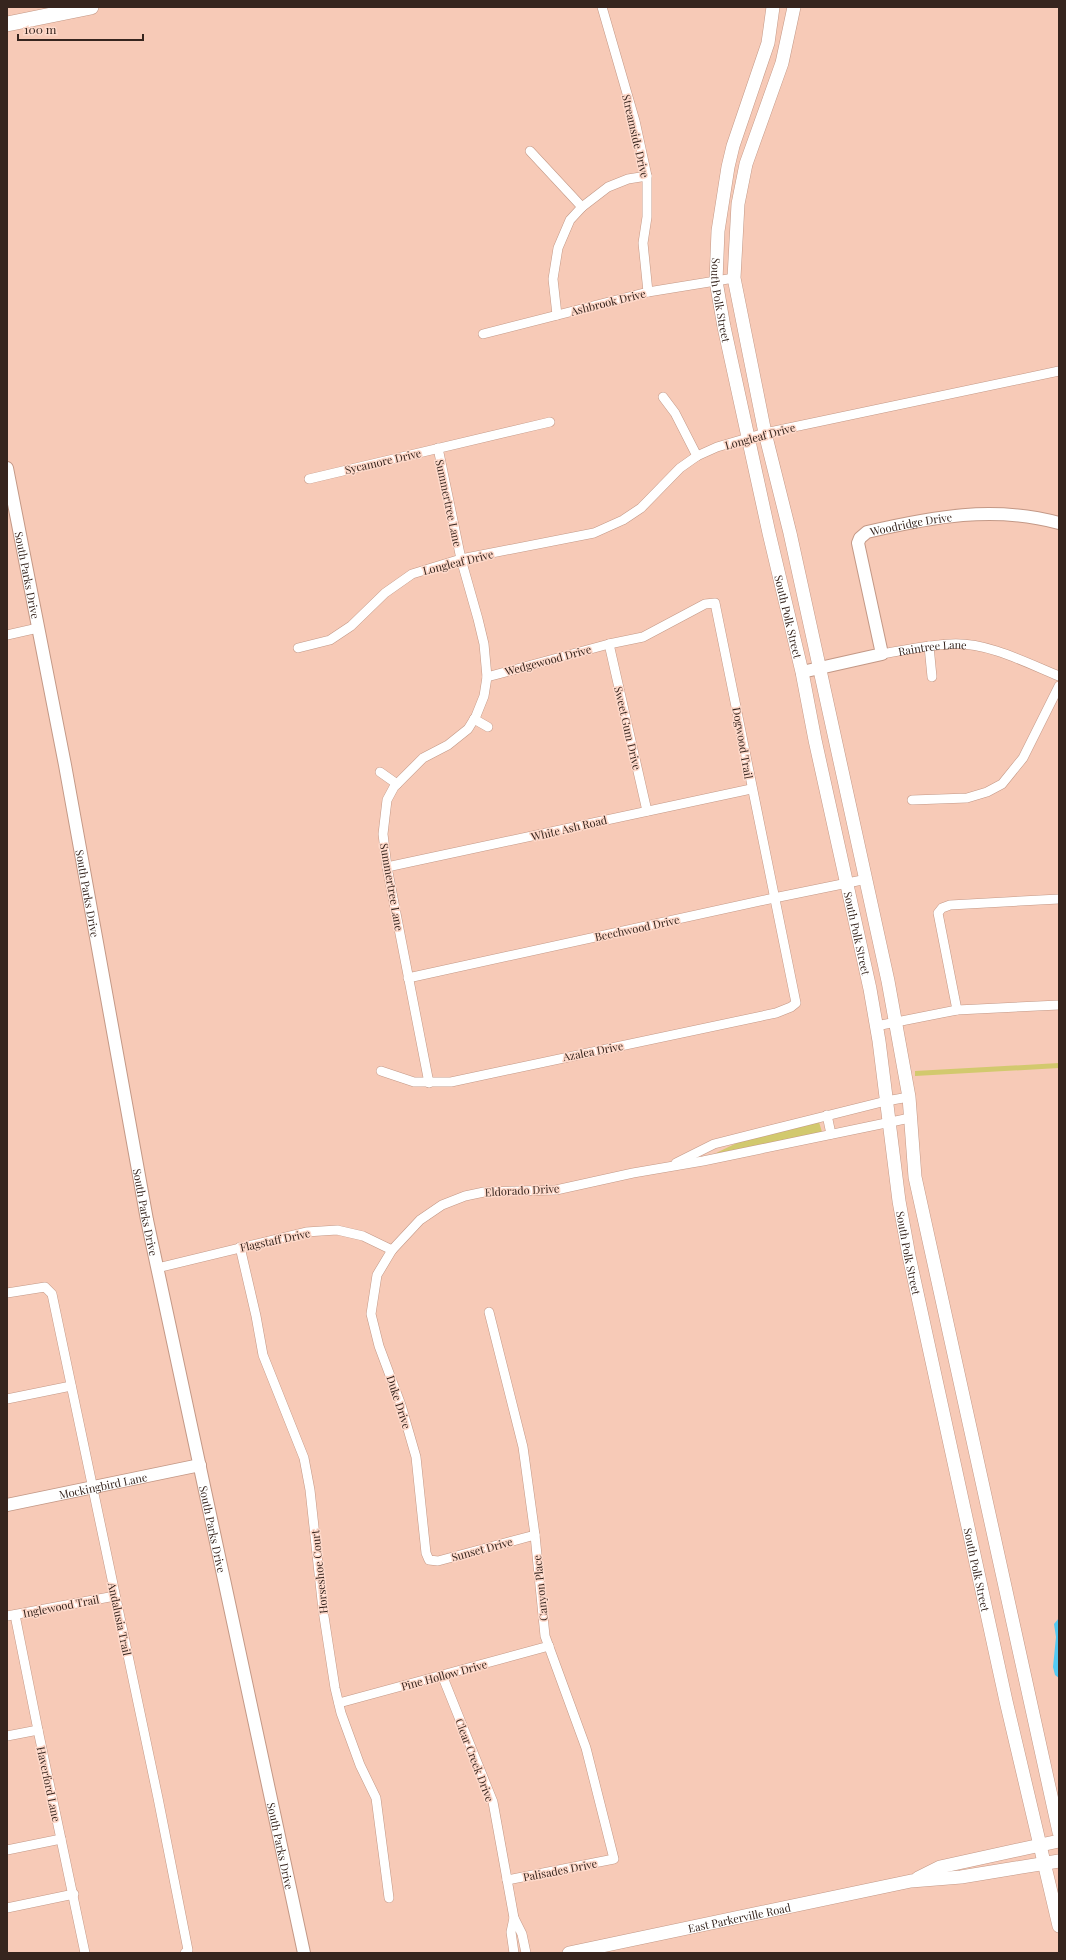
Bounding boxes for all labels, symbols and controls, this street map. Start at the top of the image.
scale bar [18,16,143,42]
text: 100 m [24,21,57,37]
street label: Streamside Drive [619,93,653,180]
street label: South Polk Street [708,258,735,344]
street label: Ashbrook Drive [568,285,647,319]
street label: Longleaf Drive [723,419,797,453]
street label: Sycamore Drive [343,445,423,477]
street label: Summertree Lane [432,458,466,548]
street label: Woodridge Drive [868,509,953,539]
street label: South Parks Drive [12,530,44,620]
street label: Longleaf Drive [421,546,495,578]
street label: South Polk Street [772,573,806,660]
street label: Raintree Lane [897,636,968,658]
street label: Wedgewood Drive [502,641,593,679]
street label: Sweet Gum Drive [611,685,645,772]
street label: Dogwood Trail [729,706,757,780]
street label: White Ash Road [529,812,609,844]
street label: Summertree Lane [377,842,407,932]
street label: South Parks Drive [73,848,103,939]
street label: South Polk Street [841,890,874,976]
street label: Beechwood Drive [593,912,681,944]
street label: Azalea Drive [561,1038,625,1064]
street label: South Parks Drive [130,1167,162,1258]
street label: Eldorado Drive [484,1181,560,1199]
street label: South Polk Street [893,1210,925,1296]
street label: Flagstaff Drive [238,1225,312,1255]
street label: Duke Drive [383,1373,415,1431]
street label: Mockingbird Lane [57,1469,149,1502]
street label: South Parks Drive [197,1484,230,1574]
street label: South Polk Street [961,1526,994,1613]
street label: Horseshoe Court [307,1529,331,1615]
street label: Sunset Drive [450,1534,515,1564]
street label: Canyon Place [529,1554,551,1622]
street label: Andalusia Trail [105,1580,135,1657]
street label: Inglewood Trail [22,1591,100,1621]
street label: Pine Hollow Drive [399,1656,489,1694]
street label: Clear Creek Drive [452,1716,498,1804]
street label: Haverford Lane [34,1745,64,1824]
street label: South Parks Drive [264,1801,298,1891]
street label: Palisades Drive [522,1855,599,1885]
street label: East Parkerville Road [687,1899,793,1935]

